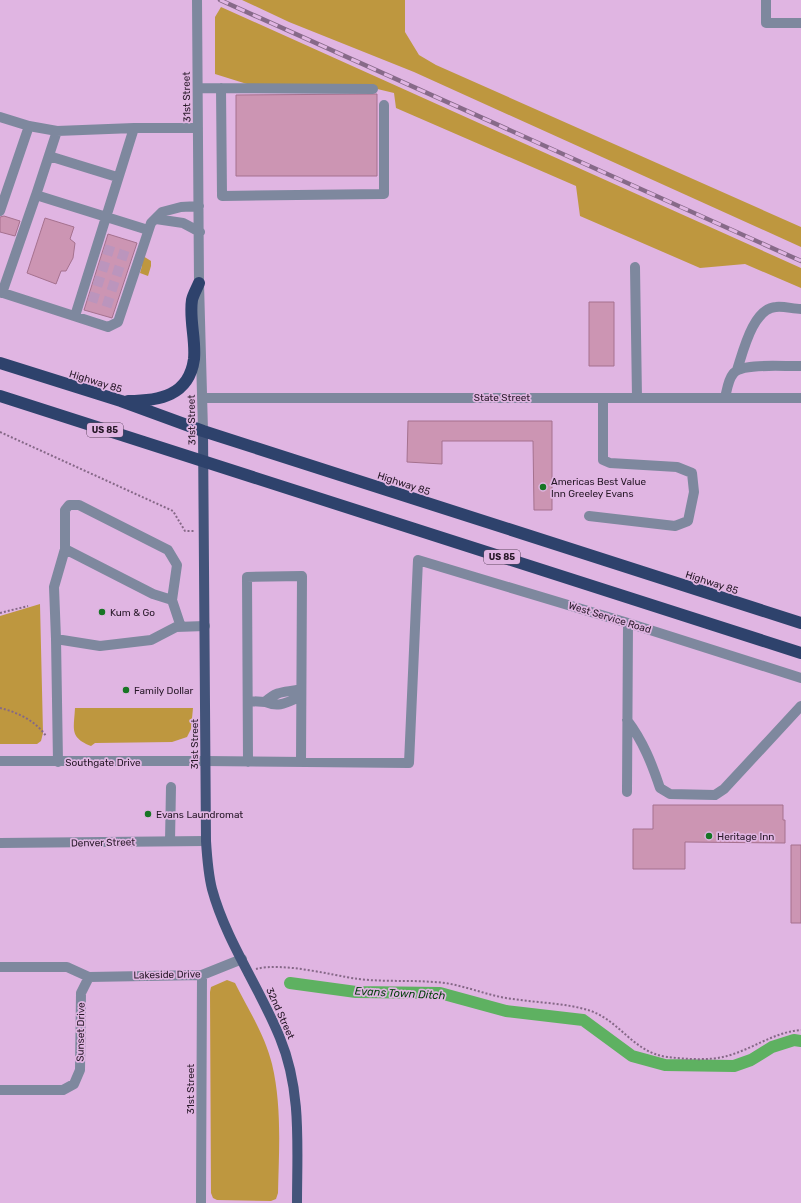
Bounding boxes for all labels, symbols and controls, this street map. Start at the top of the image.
street label: 31st Street [181,72,193,122]
street label: Highway 85 [68,368,124,396]
street label: State Street [474,392,530,404]
street label: 31st Street [186,395,198,445]
road number: US 85 [87,423,123,437]
street label: Highway 85 [376,470,432,498]
place label: Americas Best Value Inn Greeley Evans [551,476,646,500]
marker: Americas Best Value Inn Greeley Evans [538,482,548,492]
road number: US 85 [484,550,520,564]
street label: Highway 85 [684,569,740,597]
street label: West Service Road [567,600,652,636]
marker: Kum & Go [97,607,107,617]
place label: Kum & Go [110,607,155,619]
marker: Family Dollar [121,685,131,695]
place label: Family Dollar [134,685,194,697]
street label: 31st Street [189,719,201,769]
street label: Southgate Drive [65,757,141,769]
marker: Evans Laundromat [143,809,153,819]
place label: Evans Laundromat [156,809,243,821]
marker: Heritage Inn [704,831,714,841]
place label: Heritage Inn [717,831,774,843]
street label: Denver Street [71,836,135,850]
street label: Lakeside Drive [133,968,201,982]
water label: Evans Town Ditch [354,985,446,1002]
street label: 32nd Street [263,986,297,1041]
street label: Sunset Drive [74,1002,88,1062]
street label: 31st Street [185,1064,197,1114]

